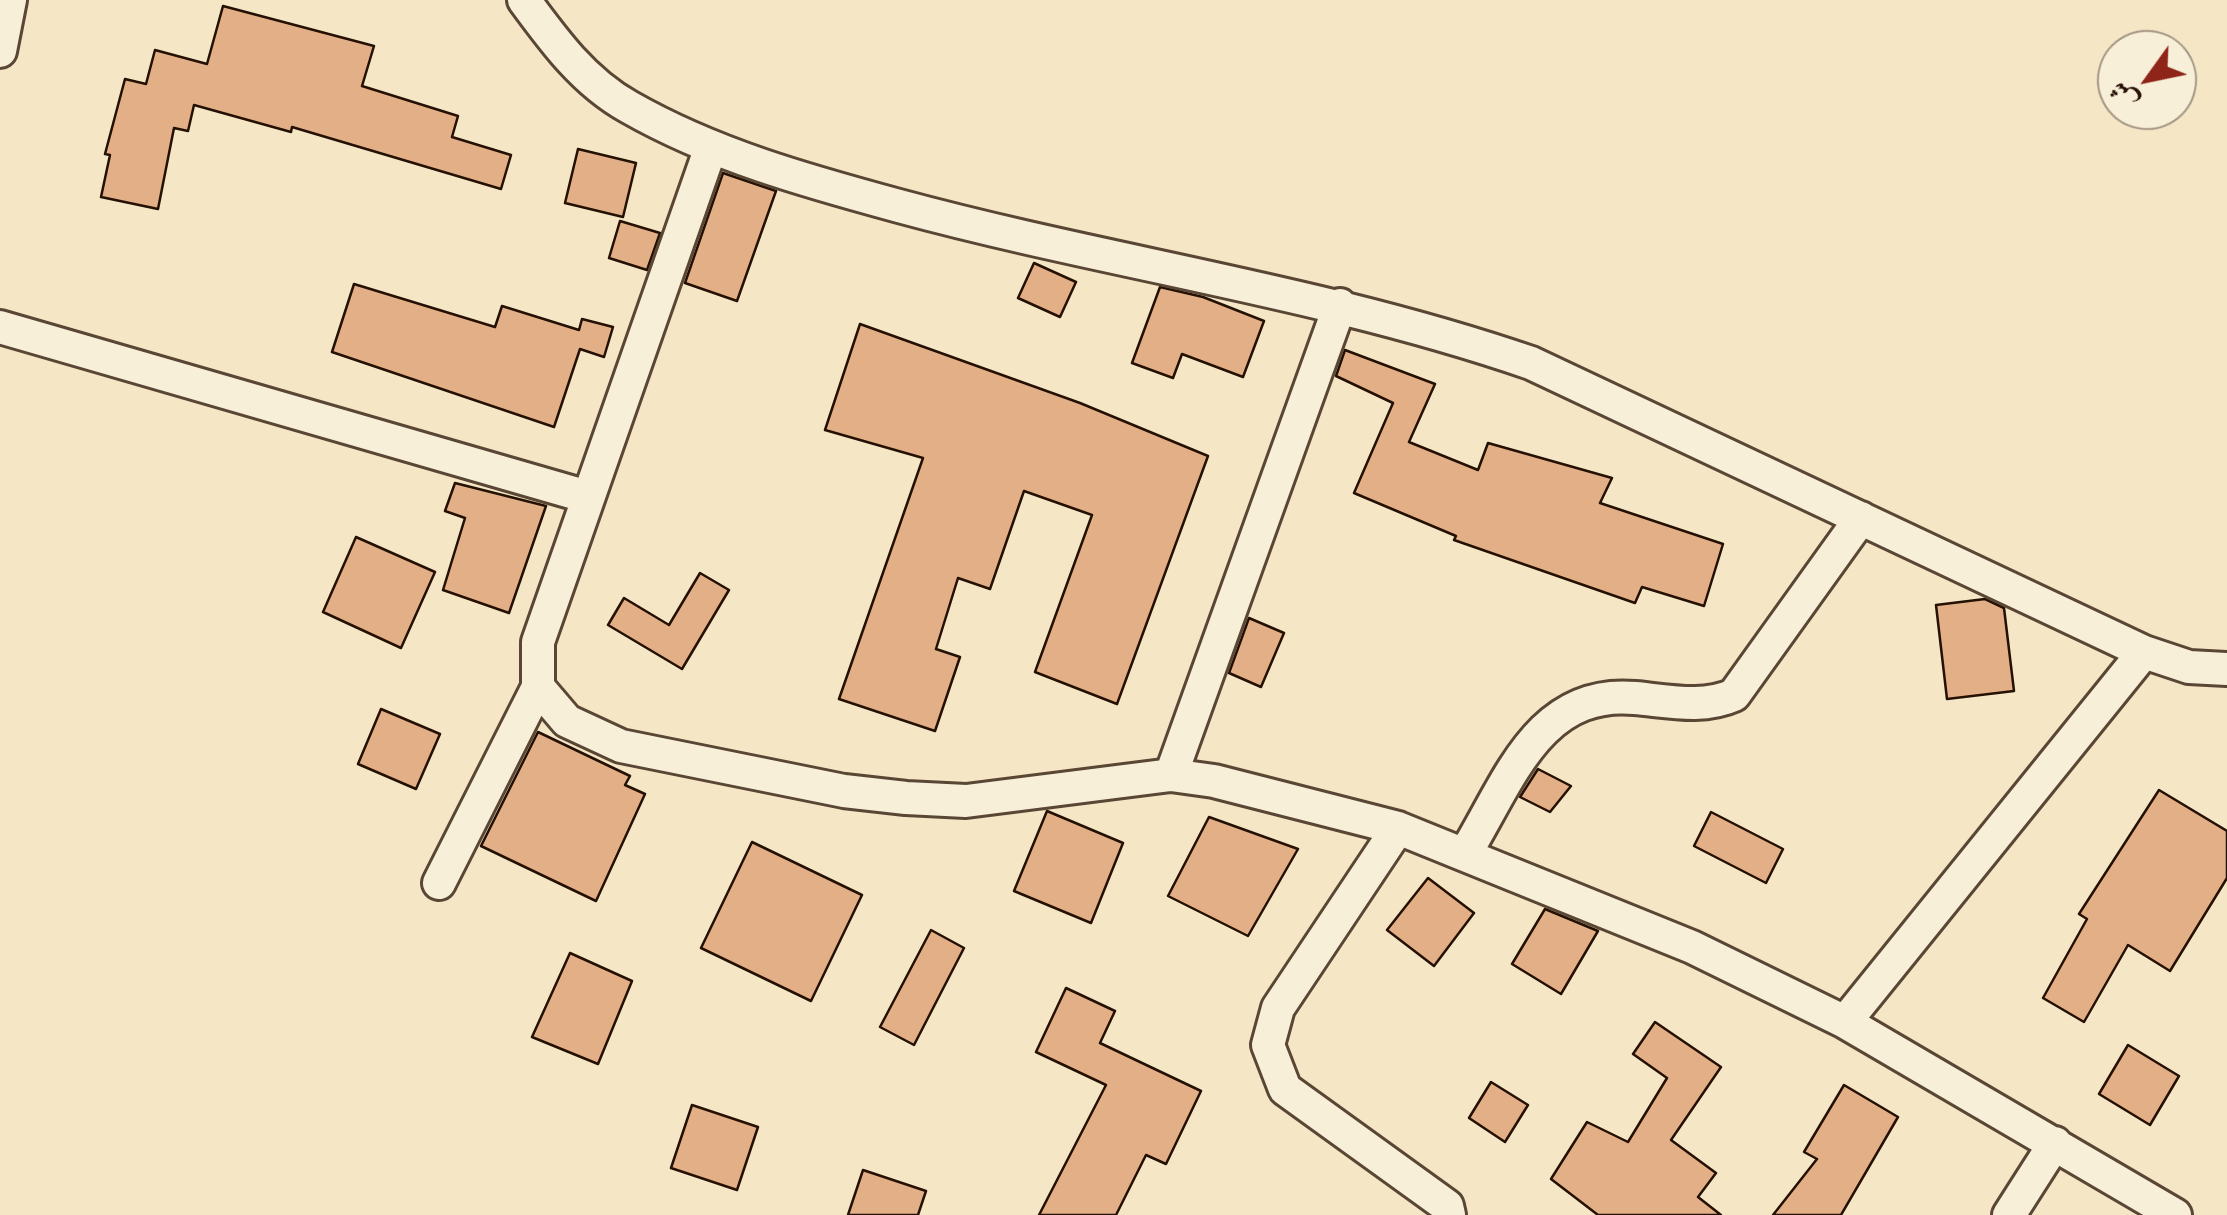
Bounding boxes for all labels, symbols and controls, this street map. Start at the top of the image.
north arrow [2097,30,2197,130]
text: ش [2100,73,2147,117]

